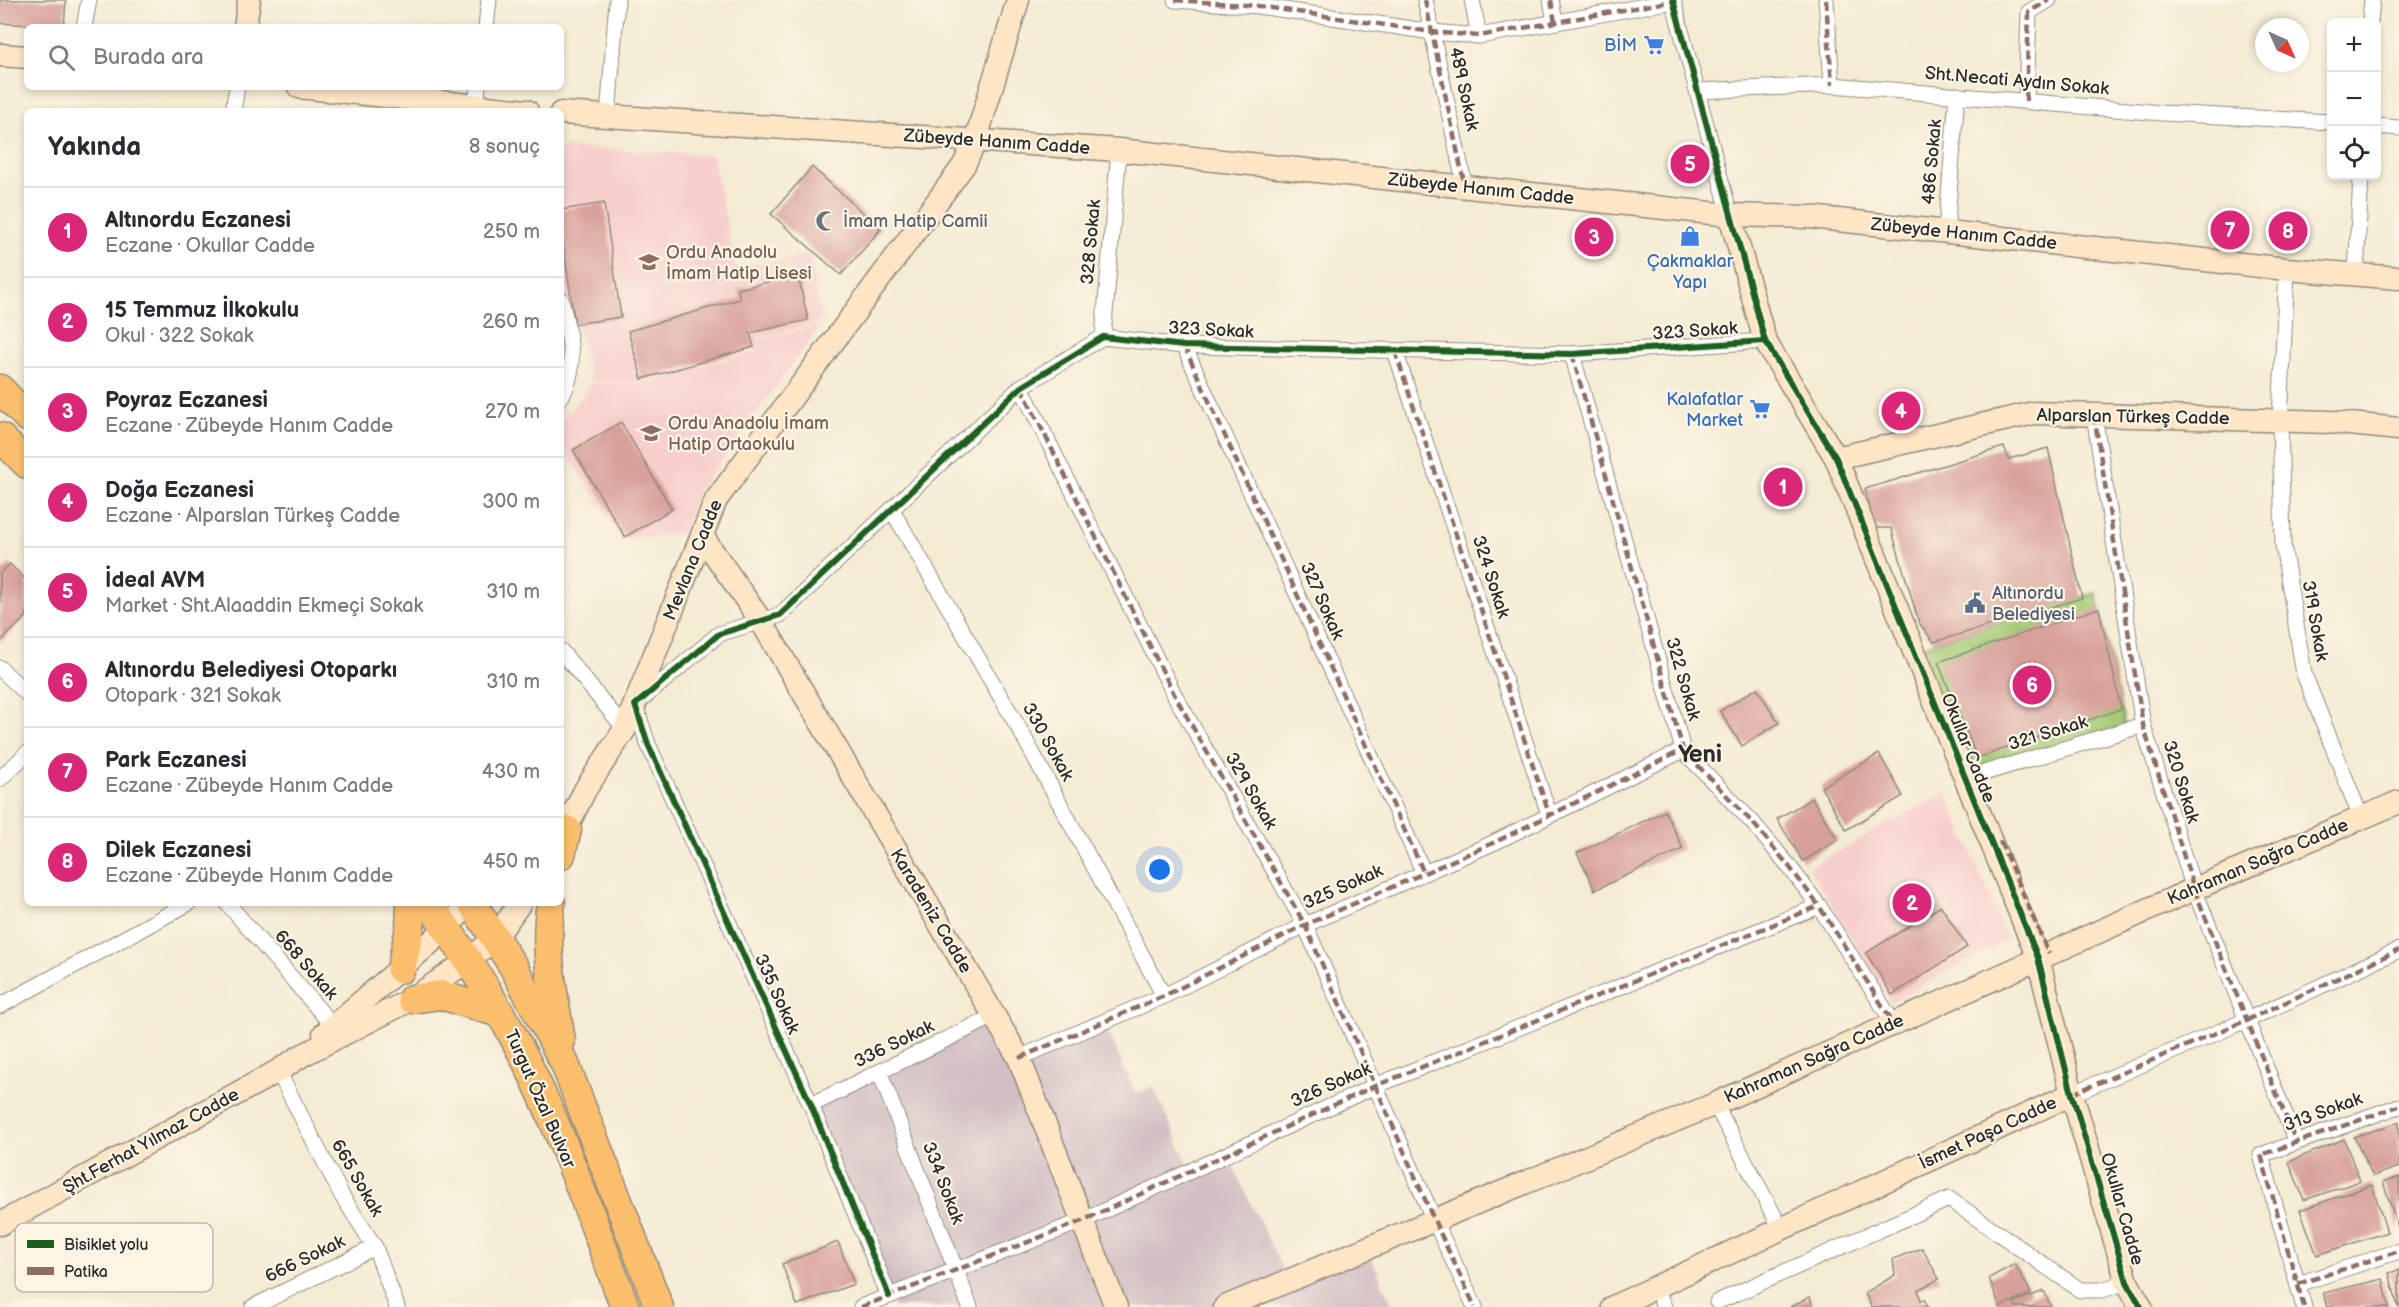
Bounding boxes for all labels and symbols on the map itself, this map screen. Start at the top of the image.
north arrow [2255,18,2309,72]
supermarket icon: BİM [1642,33,1666,57]
place label: BİM [1604,34,1637,56]
street label: 489 Sokak [1445,45,1483,133]
street label: Sht.Necati Aydın Sokak [1924,62,2110,100]
street label: 486 Sokak [1918,118,1946,206]
street label: Zübeyde Hanım Cadde [902,125,1091,159]
pin: 5 [1670,142,1710,186]
street label: Zübeyde Hanım Cadde [1386,169,1575,209]
street label: 328 Sokak [1077,198,1105,285]
pin: 7 [2210,208,2250,252]
pin: 8 [2268,208,2308,254]
mosque icon: İmam Hatip Camii [814,209,838,233]
place label: İmam Hatip Camii [843,210,988,232]
pin: 3 [1574,214,1614,260]
street label: Zübeyde Hanım Cadde [1869,214,2058,254]
shop icon: Çakmaklar Yapı [1678,224,1702,248]
place label: Ordu Anadolu İmam Hatip Lisesi [666,242,812,284]
school or university icon: Ordu Anadolu İmam Hatip Lisesi [637,250,661,274]
place label: Çakmaklar Yapı [1647,251,1734,293]
street label: 323 Sokak [1168,317,1254,343]
street label: 323 Sokak [1652,318,1739,344]
pin: 4 [1882,388,1920,434]
place label: Kalafatlar Market [1666,389,1743,431]
supermarket icon: Kalafatlar Market [1748,397,1772,421]
street label: Alparslan Türkeş Cadde [2036,405,2230,429]
place label: Ordu Anadolu İmam Hatip Ortaokulu [668,412,829,455]
school or university icon: Ordu Anadolu İmam Hatip Ortaokulu [639,421,663,445]
pin: 1 [1764,464,1802,510]
street label: Mevlana Cadde [659,496,727,623]
street label: 324 Sokak [1468,533,1514,621]
street label: 327 Sokak [1296,559,1348,643]
street label: 319 Sokak [2298,579,2332,663]
place label: Altınordu Belediyesi [1992,583,2075,625]
public building icon: Altınordu Belediyesi [1963,591,1987,615]
street label: 322 Sokak [1661,635,1705,723]
pin: 6 [2012,662,2052,708]
street label: Okullar Cadde [1936,690,2000,806]
street label: 330 Sokak [1018,699,1078,785]
street label: 321 Sokak [2006,711,2090,755]
street label: 320 Sokak [2158,738,2204,826]
district label: Yeni [1678,740,1722,769]
street label: 329 Sokak [1221,749,1281,833]
street label: Kahraman Sağra Cadde [2164,814,2352,910]
street label: Karadeniz Cadde [886,845,976,977]
your location [1145,855,1174,884]
street label: 325 Sokak [1300,860,1386,914]
pin: 2 [1892,880,1932,926]
street label: 668 Sokak [270,926,342,1004]
street label: 335 Sokak [750,951,804,1038]
street label: Kahraman Sağra Cadde [1721,1010,1907,1108]
street label: 336 Sokak [851,1016,938,1072]
street label: Turgut Özal Bulvar [500,1026,581,1172]
street label: 326 Sokak [1288,1058,1375,1112]
street label: Şht.Ferhat Yılmaz Cadde [59,1084,243,1198]
street label: 313 Sokak [2281,1088,2365,1136]
street label: İsmet Paşa Cadde [1916,1091,2060,1174]
street label: 665 Sokak [327,1136,388,1220]
street label: 334 Sokak [918,1139,968,1227]
street label: Okullar Cadde [2096,1150,2148,1268]
legend [15,1223,213,1292]
street label: 666 Sokak [262,1231,348,1287]
text: Bisiklet yolu [64,1236,148,1255]
text: Patika [64,1263,108,1282]

